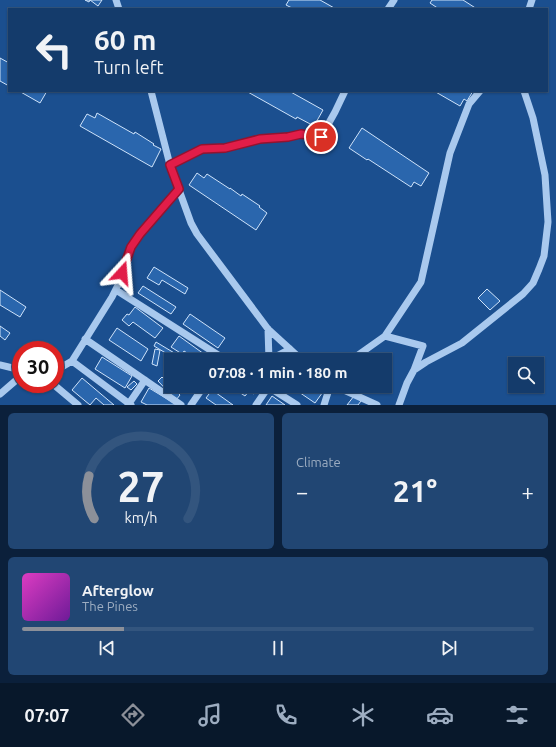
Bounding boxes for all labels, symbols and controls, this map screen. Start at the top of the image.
icon: left [28,24,80,76]
text: 60 m [94,24,156,55]
text: Turn left [94,57,164,77]
pin [304,120,338,154]
icon: arrive [310,126,332,148]
position arrow [101,252,143,294]
speed limit sign: 30 [12,341,64,393]
map controls [508,357,544,393]
button: search [508,357,544,393]
text: 07:08 · 1 min · 180 m [209,364,347,381]
text: Climate [296,455,341,469]
text: 27 [118,463,164,510]
text: 21° [393,474,437,508]
text: − [296,479,308,504]
text: + [522,479,534,504]
text: km/h [125,510,157,526]
text: Afterglow [82,582,154,599]
text: The Pines [82,599,138,613]
icon: previous [96,637,118,659]
icon: pause [267,637,289,659]
icon: next [438,637,460,659]
icon: directions [119,701,147,729]
icon: music [196,701,224,729]
icon: phone [272,701,300,729]
icon: climate [349,701,377,729]
icon: car [426,701,454,729]
icon: filters [503,701,531,729]
text: 07:07 [24,705,70,725]

